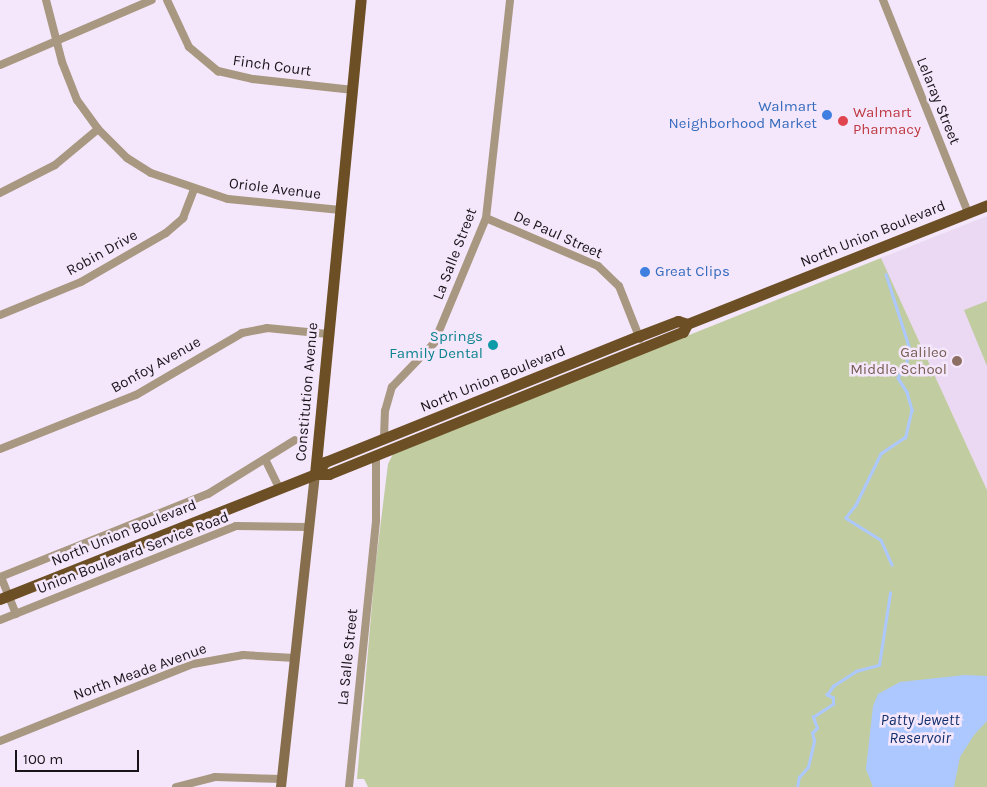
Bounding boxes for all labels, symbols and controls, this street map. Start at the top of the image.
street label: Finch Court [231,52,313,80]
street label: Lelaray Street [912,55,964,147]
place label: Walmart Neighborhood Market [668,97,817,132]
place label: Walmart Pharmacy [853,103,921,138]
marker: Walmart Neighborhood Market [821,109,833,121]
marker: Walmart Pharmacy [837,115,849,127]
street label: Oriole Avenue [228,174,322,204]
street label: North Union Boulevard [798,197,948,271]
street label: La Salle Street [429,205,481,303]
street label: De Paul Street [511,207,605,263]
street label: Robin Drive [63,226,141,280]
place label: Great Clips [655,263,730,281]
marker: Great Clips [639,266,651,278]
street label: Constitution Avenue [292,322,322,462]
place label: Springs Family Dental [389,327,483,362]
street label: Bonfoy Avenue [108,333,204,397]
marker: Springs Family Dental [487,339,499,351]
street label: North Union Boulevard [418,342,568,416]
place label: Galileo Middle School [850,343,947,378]
marker: Galileo Middle School [951,355,963,367]
street label: North Union Boulevard [49,496,199,570]
street label: Union Boulevard Service Road [35,508,231,598]
street label: La Salle Street [334,608,362,706]
street label: North Meade Avenue [71,640,209,704]
water label: Patty Jewett Reservoir [880,710,960,748]
scale bar [18,740,141,772]
text: 100 m [23,750,63,768]

